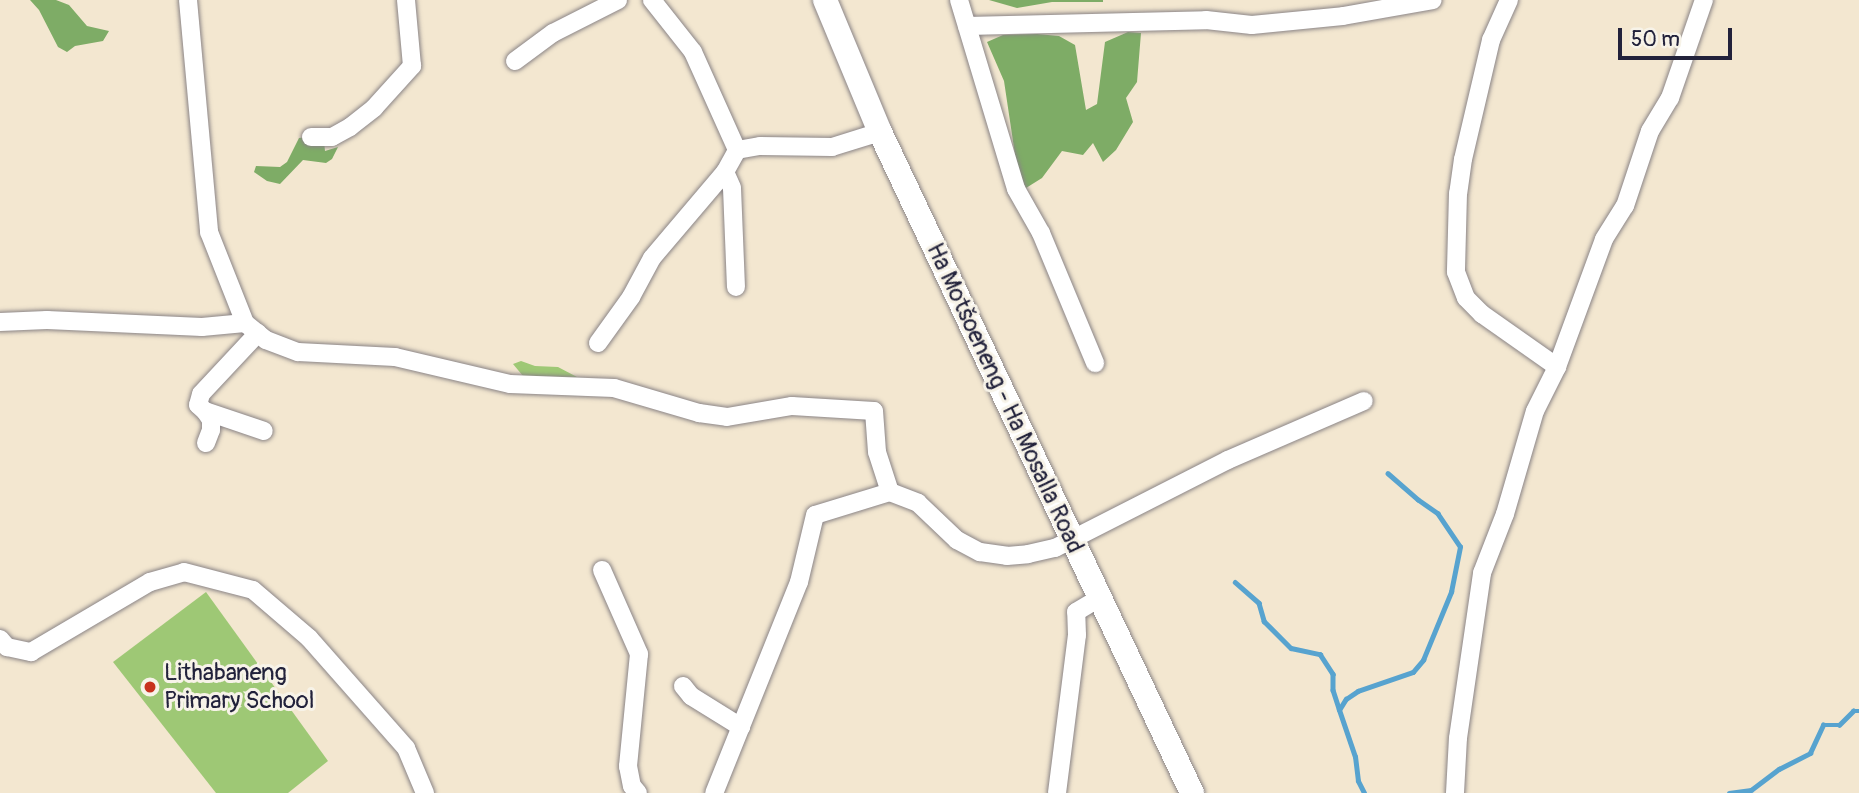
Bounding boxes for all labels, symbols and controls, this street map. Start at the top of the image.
scale bar [1621,14,1735,58]
text: 50 m [1631,26,1680,53]
street label: Ha Motšoeneng - Ha Mosalla Road [920,238,1090,558]
place label: Lithabaneng Primary School [164,659,314,715]
marker: Lithabaneng Primary School [142,679,158,695]

